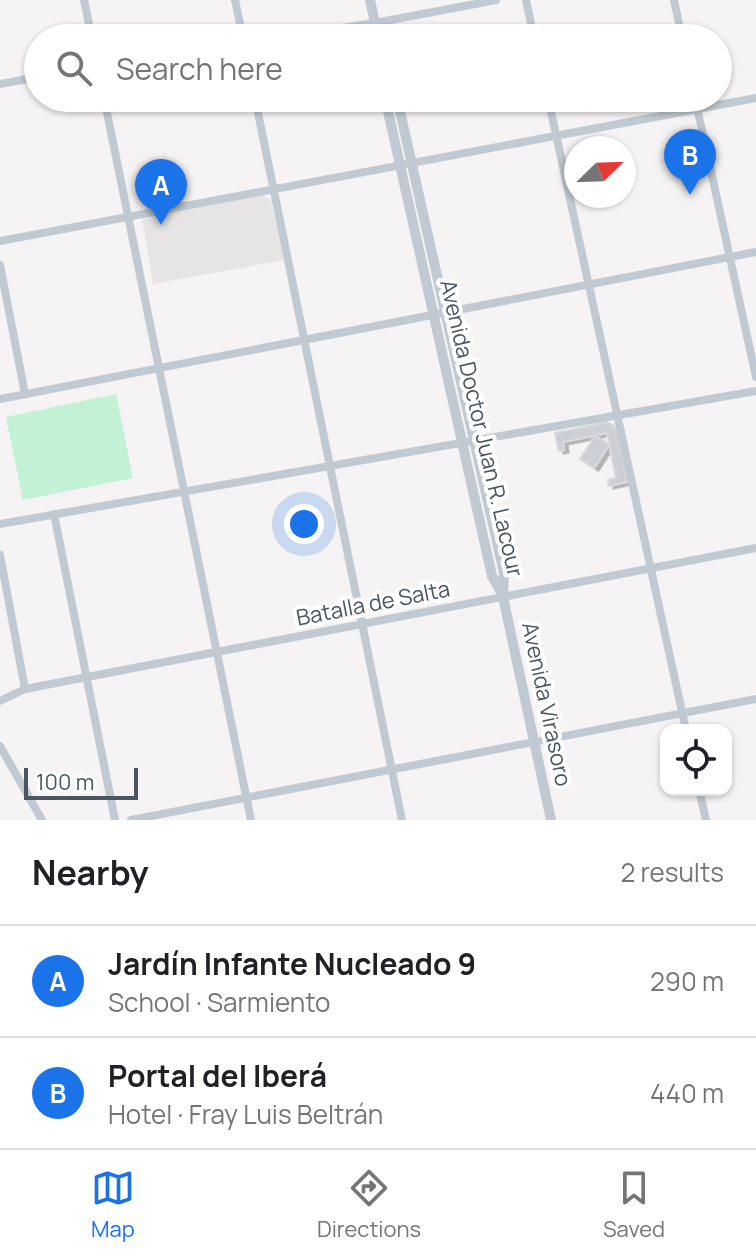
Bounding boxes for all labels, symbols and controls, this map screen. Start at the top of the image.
search box [24,24,732,112]
icon: search [52,46,96,90]
text: Search here [116,48,283,89]
pin: B [664,129,716,195]
north arrow [564,136,636,208]
pin: A [135,159,187,225]
street label: Avenida Doctor Juan R. Lacour [433,277,531,580]
your location [284,504,324,544]
street label: Batalla de Salta [294,573,452,633]
street label: Avenida Virasoro [515,619,579,789]
map controls [660,724,732,796]
button: locate [660,724,732,796]
scale bar [24,764,138,800]
text: 100 m [36,767,94,797]
text: Nearby [32,849,148,895]
text: 2 results [620,854,724,890]
text: Jardín Infante Nucleado 9 [108,943,476,984]
text: A [49,963,67,999]
text: 290 m [650,963,724,999]
text: School · Sarmiento [108,984,330,1020]
text: Portal del Iberá [108,1055,327,1096]
text: B [50,1075,66,1111]
text: 440 m [650,1075,724,1111]
text: Hotel · Fray Luis Beltrán [108,1096,383,1132]
tab: Map [91,1166,135,1244]
tab: Directions [317,1166,421,1244]
tab: Saved [603,1166,665,1244]

